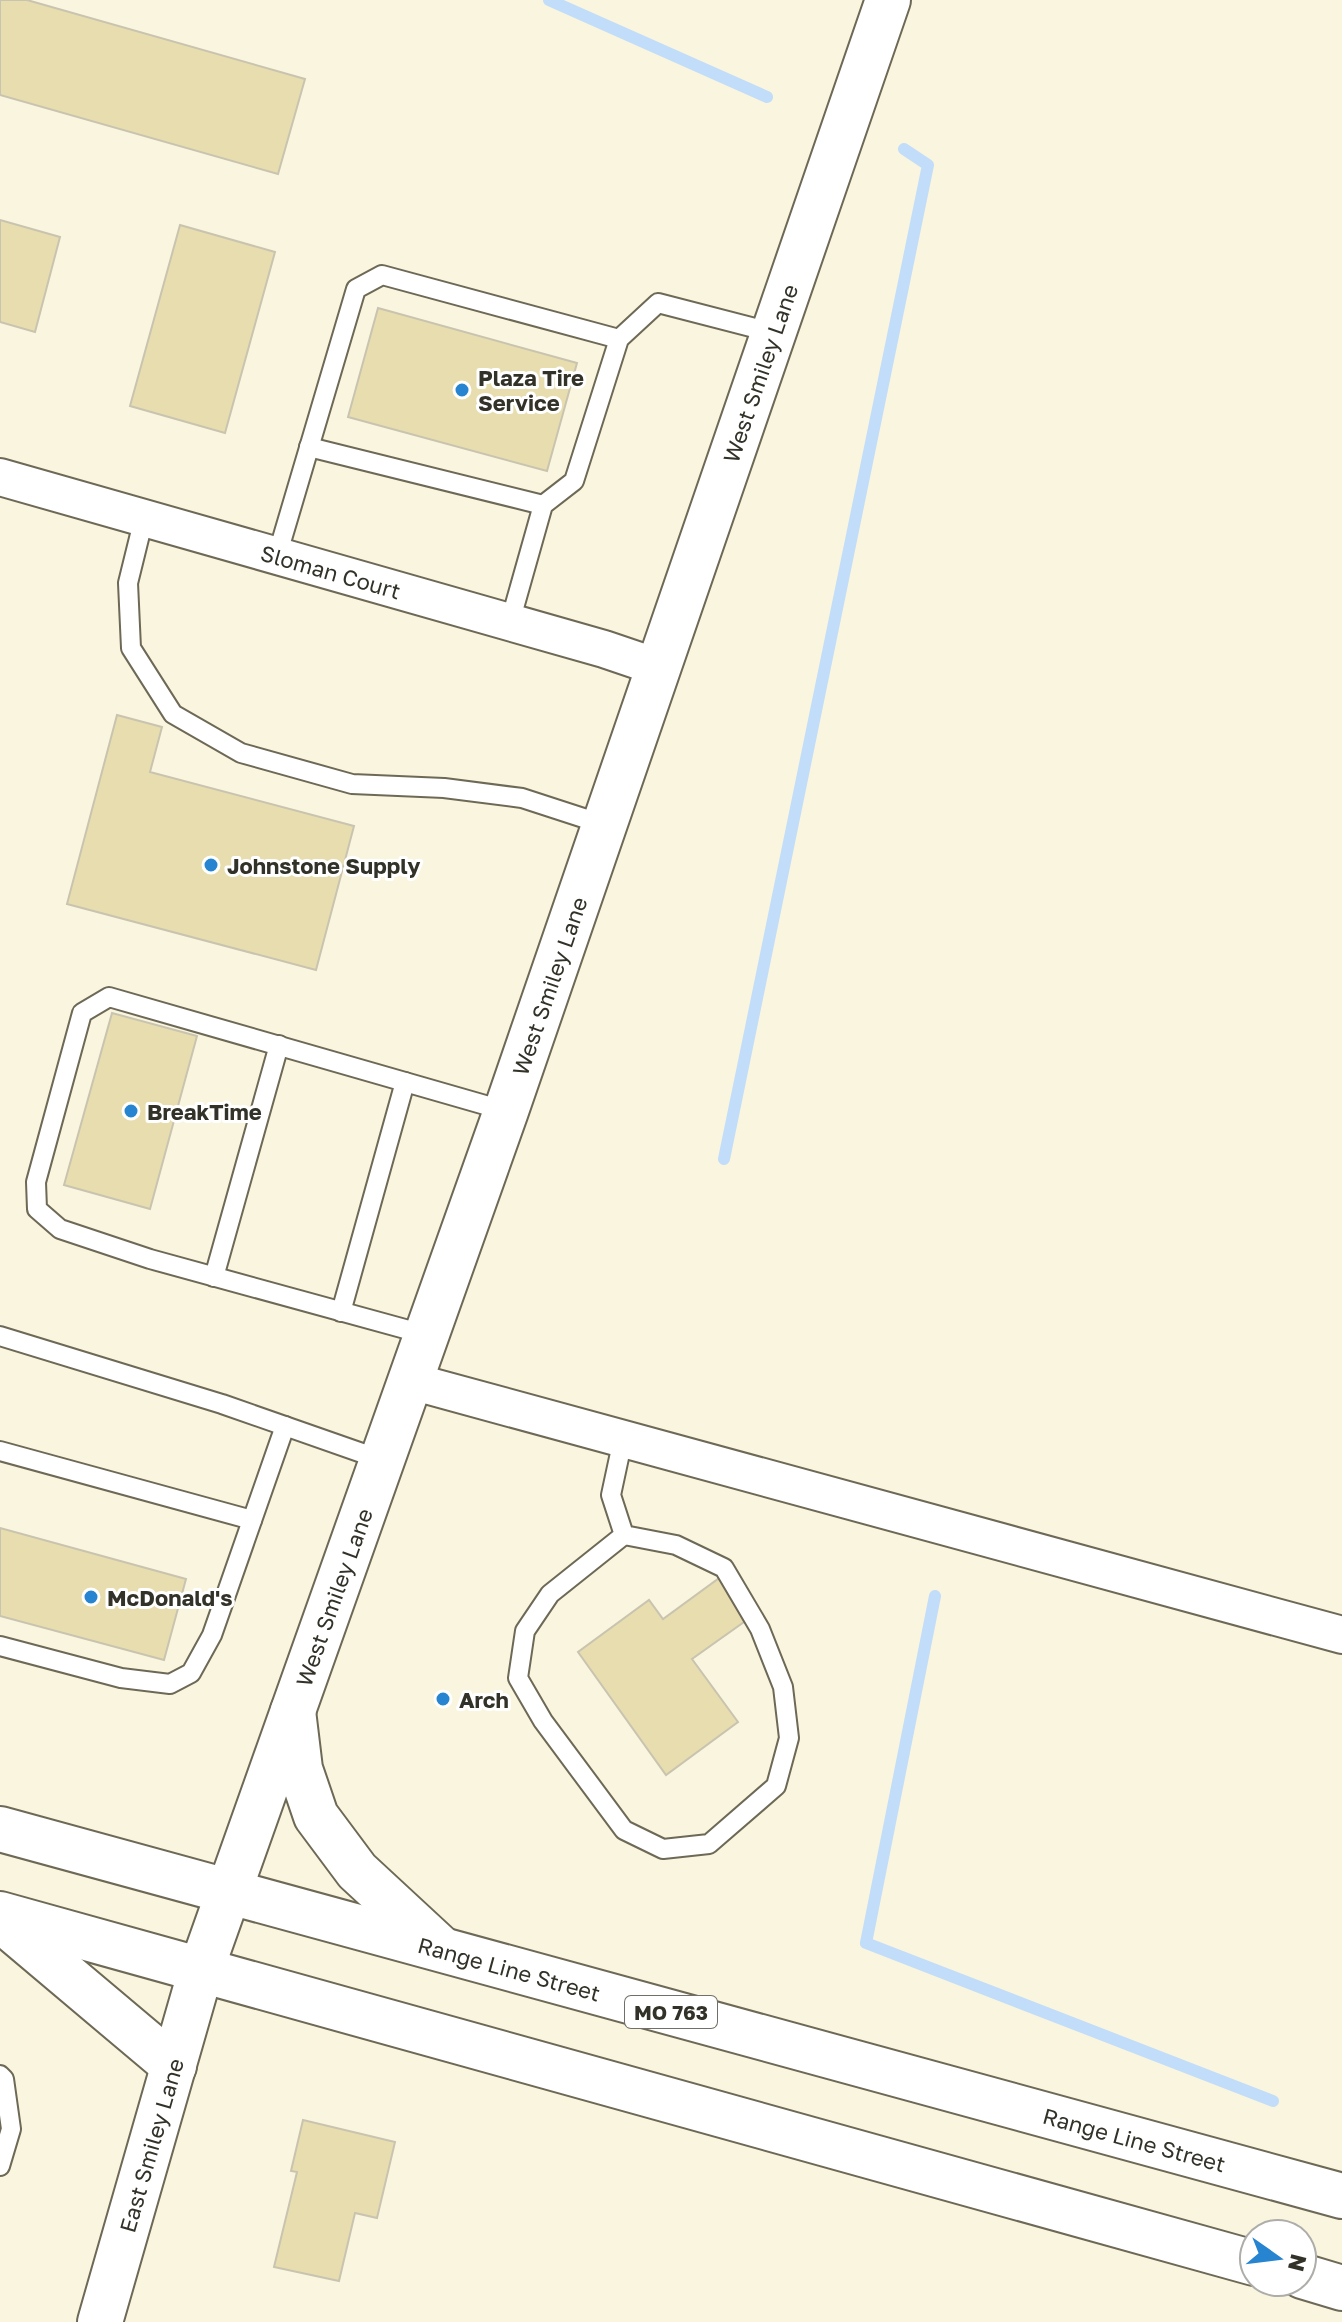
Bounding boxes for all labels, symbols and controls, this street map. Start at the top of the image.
street label: West Smiley Lane [717,280,803,466]
place label: Plaza Tire Service [478,364,584,416]
marker: Plaza Tire Service [453,381,471,399]
street label: Sloman Court [258,538,404,604]
place label: Johnstone Supply [227,852,420,879]
marker: Johnstone Supply [202,856,220,874]
street label: West Smiley Lane [506,893,592,1079]
place label: BreakTime [147,1098,262,1125]
marker: BreakTime [122,1102,140,1120]
street label: West Smiley Lane [289,1504,377,1690]
place label: McDonald's [107,1584,233,1611]
marker: McDonald's [82,1588,100,1606]
place label: Arch [459,1686,509,1713]
marker: Arch [434,1690,452,1708]
street label: Range Line Street [415,1930,604,2006]
road number: MO 763 [625,1996,717,2028]
street label: East Smiley Lane [113,2055,188,2235]
street label: Range Line Street [1040,2101,1229,2177]
north arrow [1238,2218,1318,2298]
text: N [1283,2252,1313,2274]

